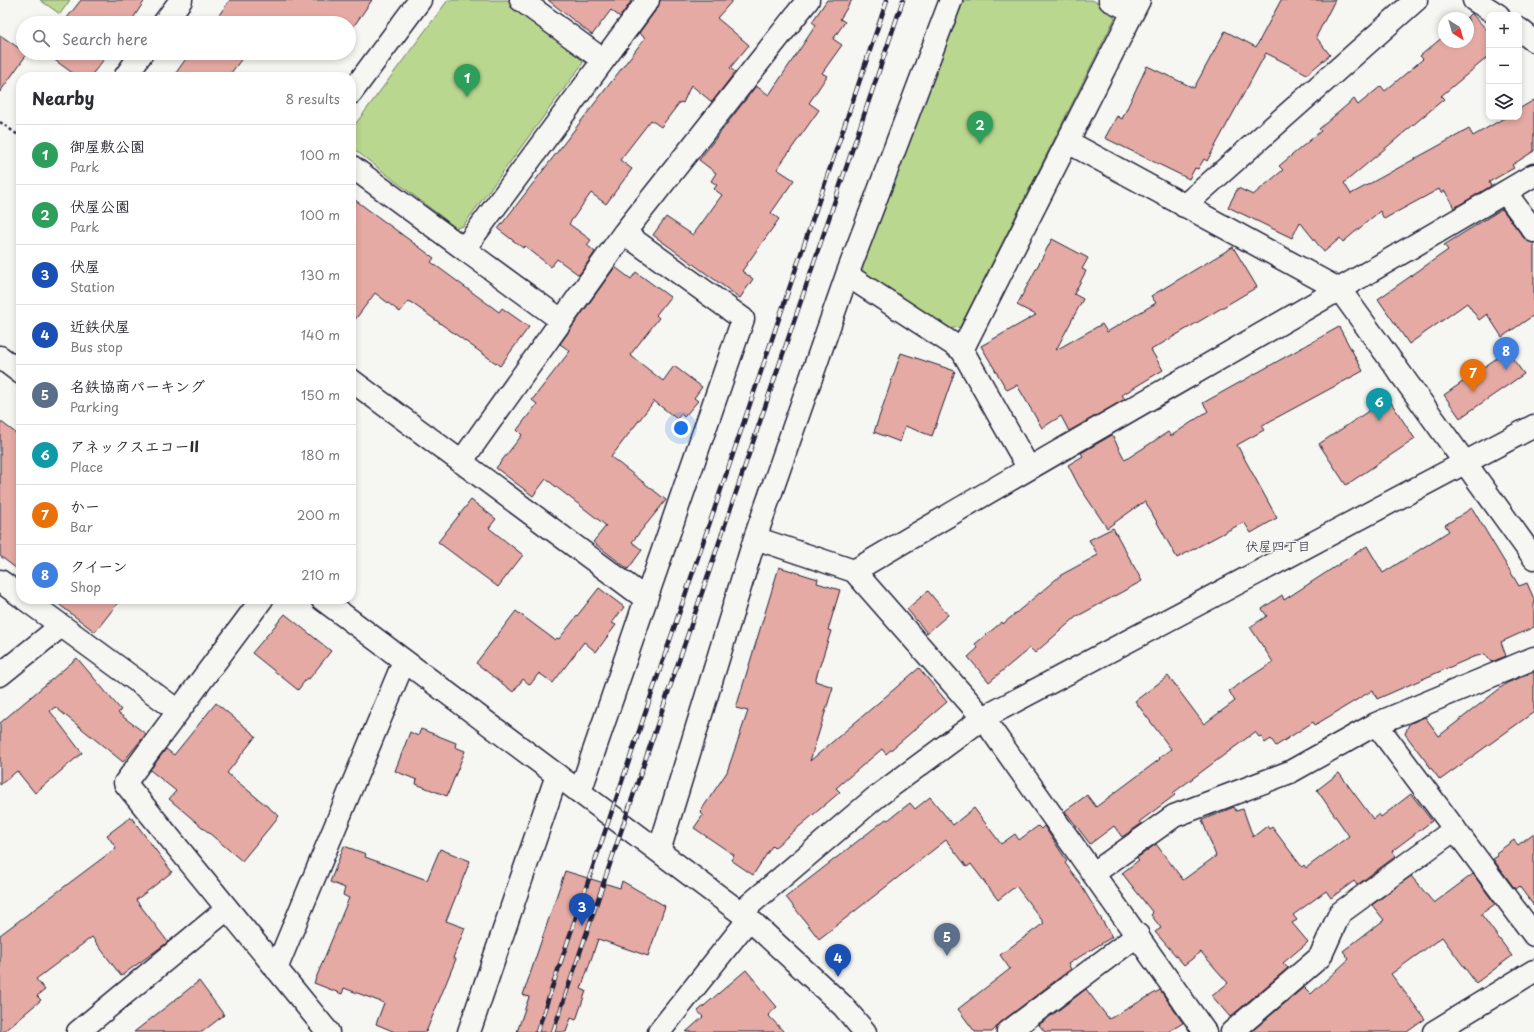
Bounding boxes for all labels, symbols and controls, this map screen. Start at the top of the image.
north arrow [1438,12,1474,48]
map controls [1486,12,1522,120]
button: + [1486,12,1522,48]
search box [16,16,356,60]
icon: search [30,27,52,49]
text: Search here [62,27,148,50]
button: − [1486,48,1522,84]
pin: 1 [454,64,480,97]
button: layers [1486,84,1522,120]
text: Nearby [32,85,94,111]
text: 8 results [286,89,340,108]
pin: 2 [967,111,993,144]
text: 御屋敷公園 [70,134,145,157]
text: 1 [42,145,48,164]
text: 100 m [300,145,340,164]
text: Park [70,157,99,176]
text: 伏屋公園 [70,194,130,217]
text: 2 [40,205,50,224]
text: 100 m [300,205,340,224]
text: Park [70,217,99,236]
text: 伏屋 [70,254,100,277]
text: 3 [41,265,49,284]
text: 130 m [301,265,340,284]
text: Station [70,277,115,296]
text: 近鉄伏屋 [70,314,130,337]
text: 4 [41,325,49,344]
text: 140 m [301,325,340,344]
text: Bus stop [70,337,123,356]
pin: 8 [1493,337,1519,370]
pin: 7 [1460,359,1486,392]
text: 名鉄協商パーキング [70,374,205,397]
text: 5 [41,385,49,404]
text: 150 m [301,385,340,404]
pin: 6 [1366,388,1392,421]
text: Parking [70,397,119,416]
your location [671,418,691,438]
text: アネックスエコーII [70,434,199,457]
text: 6 [40,445,50,464]
text: 180 m [301,445,340,464]
text: Place [70,457,103,476]
text: かー [70,494,100,517]
text: 7 [41,505,49,524]
text: 200 m [297,505,340,524]
text: Bar [70,517,93,536]
district label: 伏屋四丁目 [1245,536,1311,555]
text: クイーン [70,554,127,577]
text: 8 [41,565,49,584]
text: 210 m [301,565,340,584]
text: Shop [70,577,101,596]
pin: 3 [569,893,595,926]
pin: 5 [934,923,960,956]
pin: 4 [825,944,851,977]

